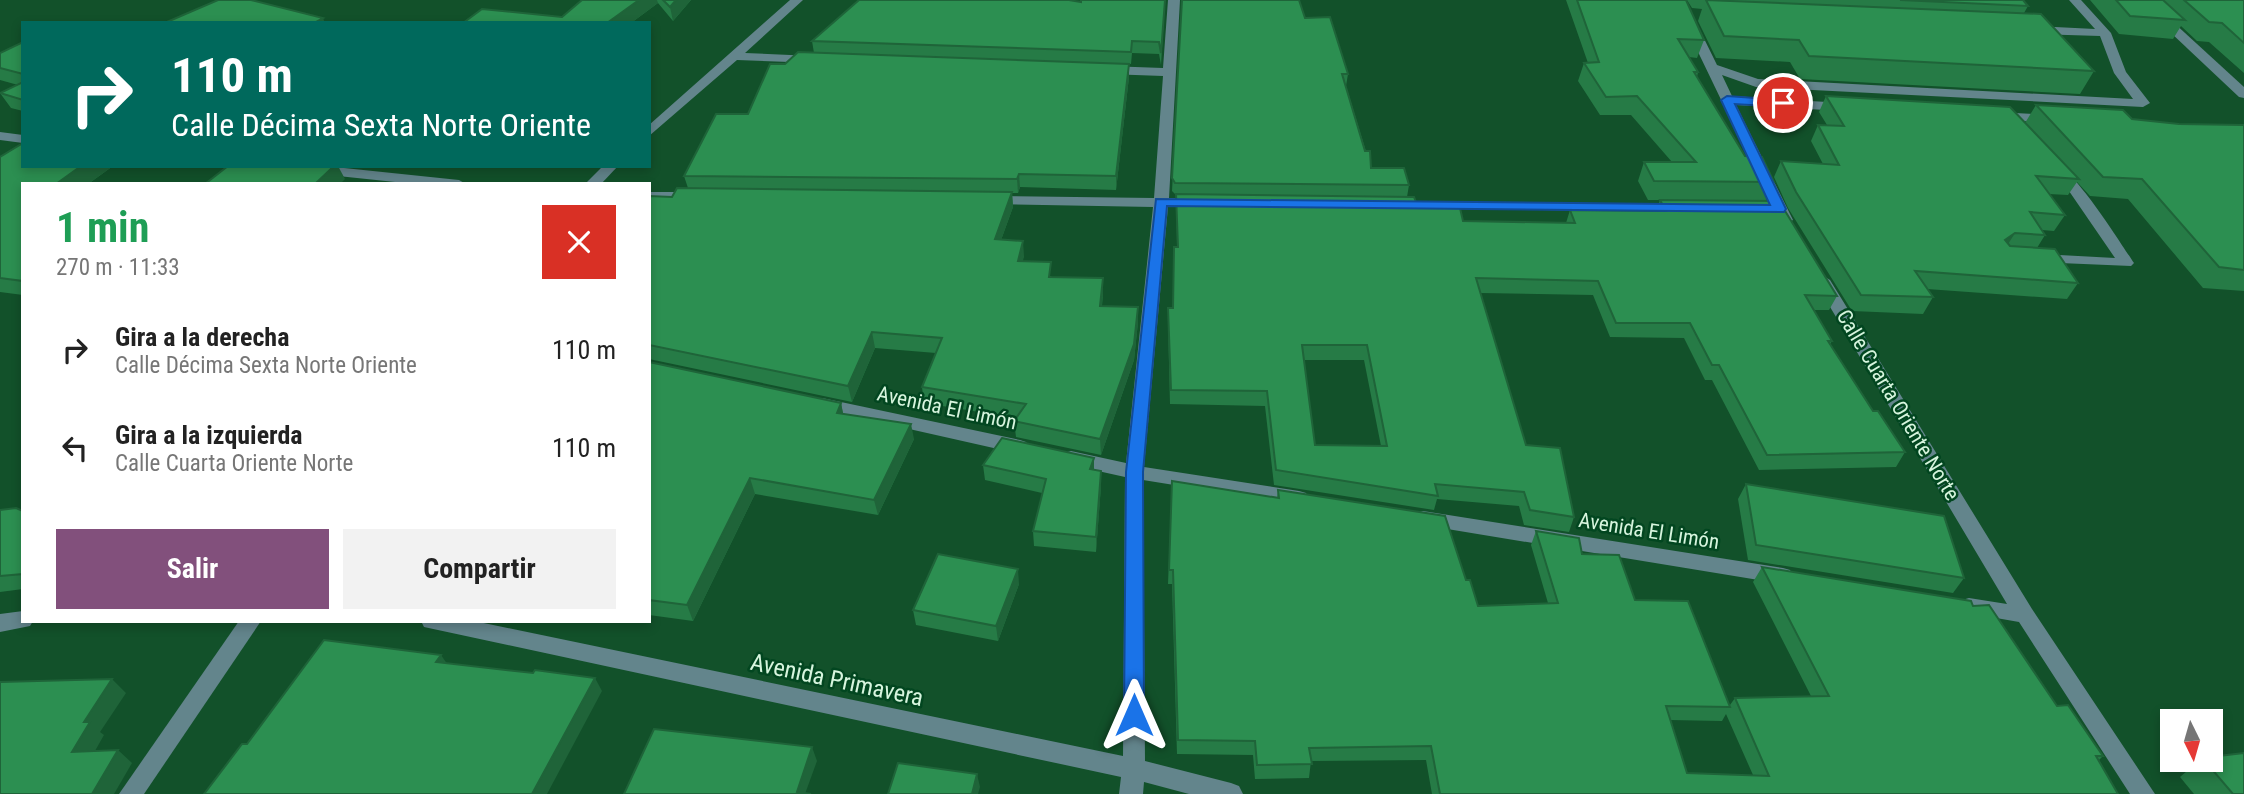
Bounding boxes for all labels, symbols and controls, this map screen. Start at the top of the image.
text: 110 m [171,47,293,104]
icon: right [56,49,147,140]
pin [1753,73,1813,133]
icon: arrive [1764,84,1802,122]
text: Calle Décima Sexta Norte Oriente [171,106,591,144]
text: 1 min [56,203,149,252]
button: close [542,205,616,279]
text: 270 m · 11:33 [56,254,180,281]
street label: Calle Cuarta Oriente Norte [1832,306,1964,505]
text: Gira a la derecha [115,322,289,352]
icon: right [56,331,94,369]
text: 110 m [552,335,616,365]
text: Calle Décima Sexta Norte Oriente [115,352,417,379]
street label: Avenida El Limón [875,382,1019,434]
text: Gira a la izquierda [115,420,303,450]
icon: left [56,429,94,467]
text: 110 m [552,433,616,463]
text: Calle Cuarta Oriente Norte [115,450,353,477]
street label: Avenida El Limón [1577,508,1721,554]
button: Salir [56,529,329,609]
button: Compartir [343,529,616,609]
street label: Avenida Primavera [748,648,926,712]
position arrow [1097,678,1171,752]
north arrow [2160,709,2222,772]
map controls [2160,709,2223,772]

